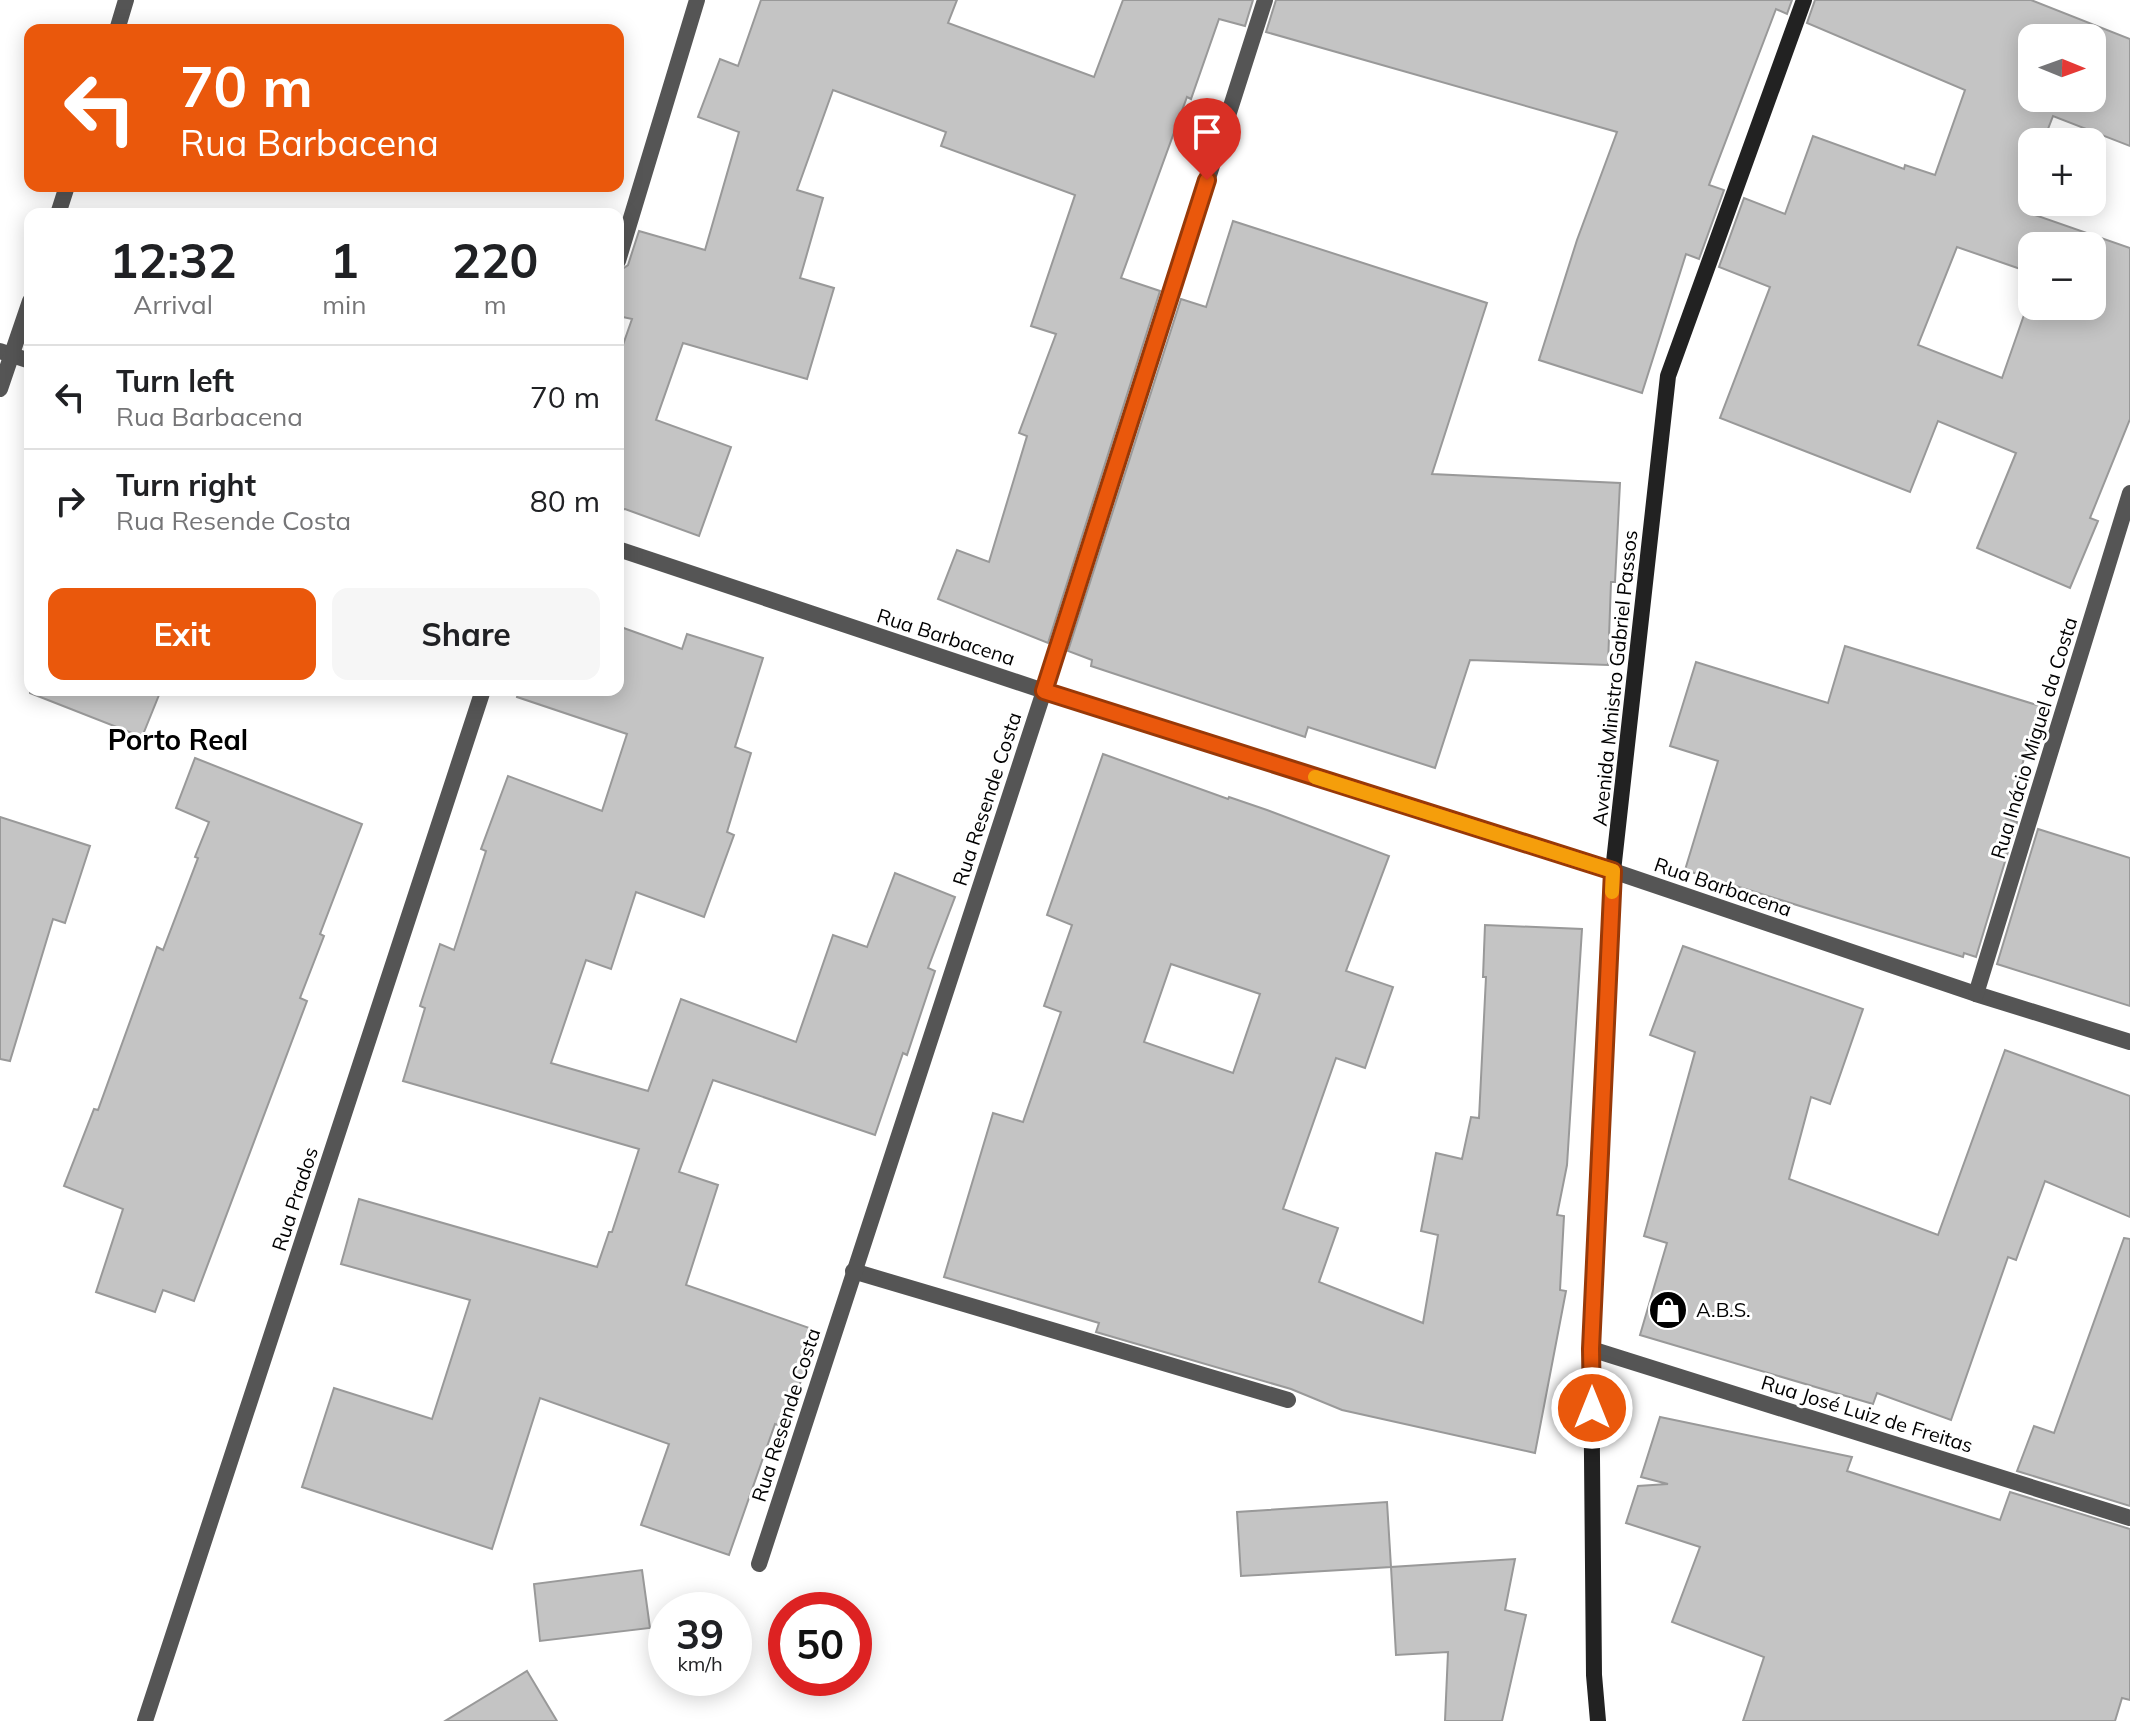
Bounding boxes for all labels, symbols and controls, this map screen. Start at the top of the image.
north arrow [2018,24,2106,112]
map controls [2018,24,2106,320]
text: 70 m [180,51,313,121]
icon: left [48,56,152,160]
pin [1173,98,1241,180]
icon: arrive [1185,110,1229,154]
text: Rua Barbacena [180,120,439,165]
button: + [2018,128,2106,216]
text: 12:32 [110,230,237,290]
text: 1 [330,230,359,290]
text: 220 [452,230,538,290]
button: − [2018,232,2106,320]
text: Arrival [133,288,213,321]
text: min [322,288,366,321]
text: m [484,288,507,321]
text: Turn left [116,362,234,400]
icon: left [48,375,92,419]
text: 70 m [530,378,600,416]
text: Rua Barbacena [116,400,303,433]
text: Turn right [116,466,256,504]
icon: right [48,479,92,523]
text: 80 m [530,482,600,520]
text: Rua Resende Costa [116,504,351,537]
street label: Avenida Ministro Gabriel Passos [1587,529,1642,827]
button: Exit [48,588,316,680]
button: Share [332,588,600,680]
street label: Rua Barbacena [874,602,1018,671]
street label: Rua Inácio Miguel da Costa [1985,614,2082,862]
street label: Rua Resende Costa [947,709,1026,889]
district label: Porto Real [108,722,248,757]
street label: Rua Barbacena [1651,851,1795,922]
street label: Rua Prados [266,1144,323,1254]
shop icon: A.B.S. [1647,1289,1689,1331]
place label: A.B.S. [1696,1297,1751,1322]
street label: Rua Resende Costa [746,1325,825,1505]
position arrow [1550,1366,1634,1450]
street label: Rua José Luiz de Freitas [1758,1369,1976,1458]
speed limit sign: 50 [768,1592,872,1696]
text: 39 [676,1609,724,1659]
text: km/h [677,1651,723,1676]

